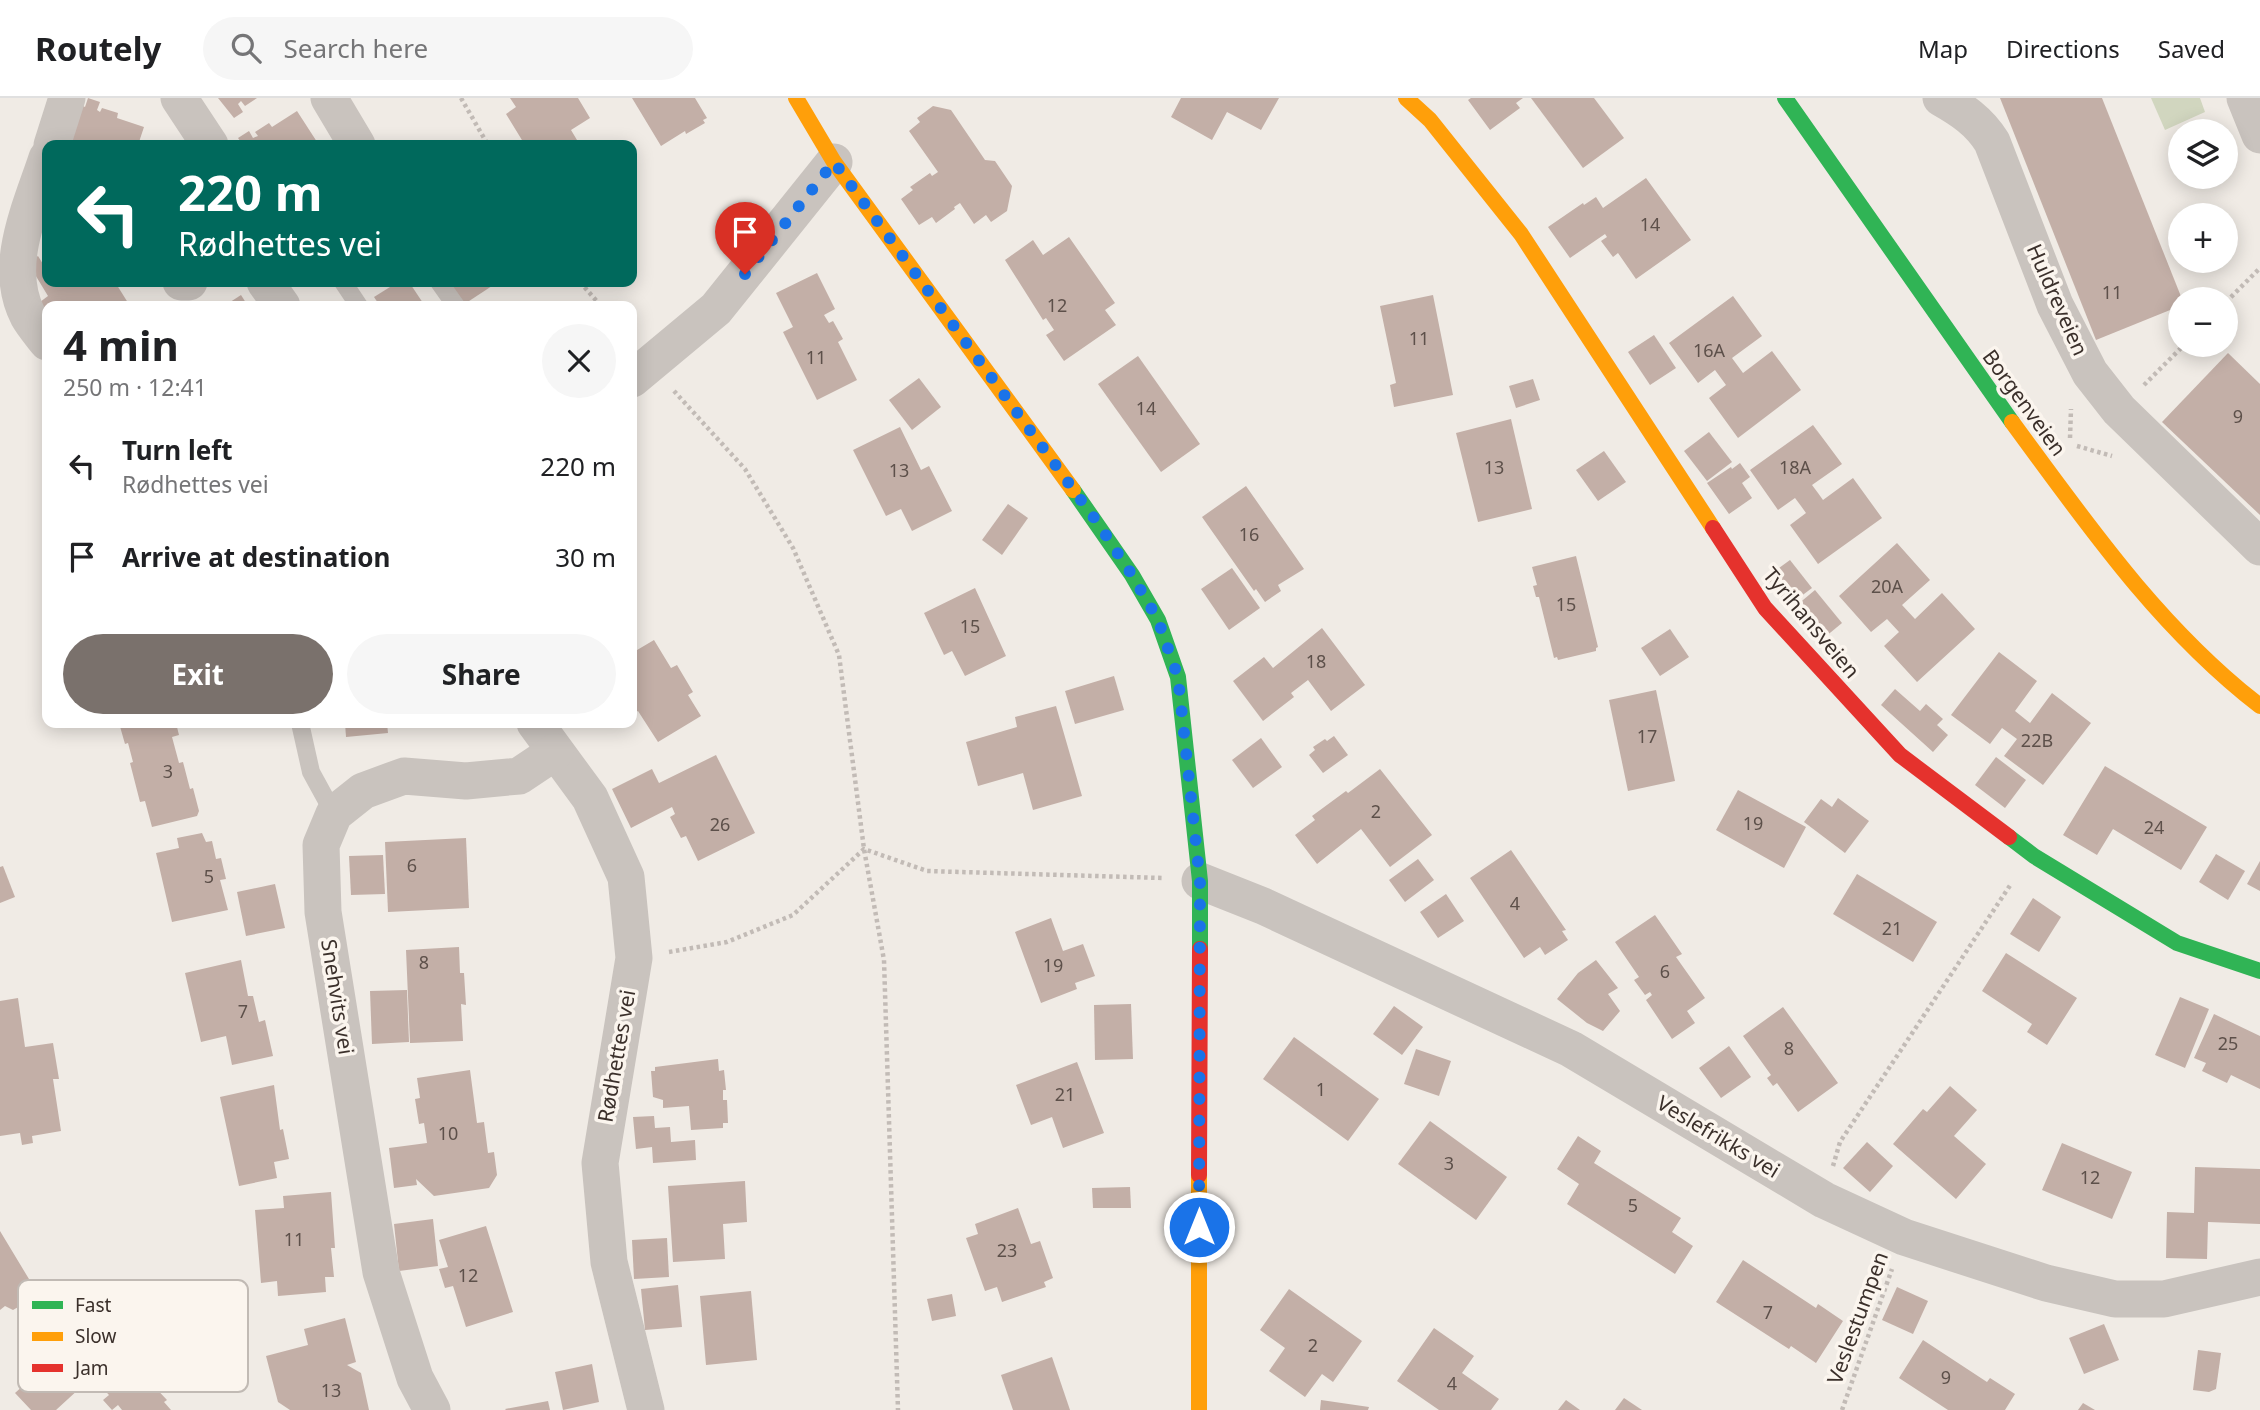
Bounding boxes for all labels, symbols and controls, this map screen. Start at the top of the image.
search box [203,17,693,80]
text: Routely [35,26,161,71]
icon: search [227,29,265,67]
text: Search here [283,30,428,66]
text: Map [1918,32,1968,65]
text: Directions [2006,32,2120,65]
text: Saved [2158,32,2225,65]
map controls [2168,119,2238,357]
button: layers [2168,119,2238,189]
text: 220 m [178,159,323,225]
icon: left [63,168,154,259]
pin [715,202,775,274]
button: + [2168,203,2238,273]
house number: 14 [1640,212,1660,236]
icon: arrive [726,213,764,251]
text: Rødhettes vei [178,222,382,265]
street label: Huldreveien [2021,239,2095,360]
house number: 11 [2102,280,2122,304]
button: − [2168,287,2238,357]
house number: 12 [1047,293,1067,317]
text: 4 min [63,316,179,373]
button: close [542,324,616,398]
house number: 11 [1409,326,1429,350]
house number: 16A [1693,338,1726,362]
street label: Borgenveien [1977,343,2073,461]
house number: 11 [806,345,826,369]
text: 250 m · 12:41 [63,371,207,403]
house number: 14 [1136,396,1156,420]
house number: 9 [2233,404,2243,428]
text: Turn left [122,432,233,468]
icon: left [63,447,101,485]
text: 220 m [540,448,616,484]
house number: 13 [1484,455,1504,479]
house number: 18A [1779,455,1812,479]
house number: 13 [889,458,909,482]
text: Rødhettes vei [122,468,269,500]
house number: 16 [1239,522,1259,546]
icon: arrive [63,538,101,576]
text: Arrive at destination [122,539,391,575]
text: 30 m [555,539,616,575]
street label: Tyrihansveien [1757,561,1866,684]
house number: 20A [1871,574,1904,598]
house number: 15 [1556,592,1576,616]
house number: 15 [960,614,980,638]
button: Exit [63,634,333,714]
button: Share [347,634,616,714]
house number: 18 [1306,649,1326,673]
house number: 17 [1637,724,1657,748]
house number: 22B [2021,728,2053,752]
house number: 3 [163,759,173,783]
house number: 2 [1371,799,1381,823]
house number: 19 [1743,811,1763,835]
house number: 26 [710,812,730,836]
house number: 24 [2144,815,2164,839]
house number: 6 [407,853,417,877]
house number: 5 [204,864,214,888]
house number: 4 [1510,891,1520,915]
house number: 21 [1882,916,1902,940]
street label: Snehvits vei [315,937,361,1057]
house number: 8 [419,950,429,974]
house number: 19 [1043,953,1063,977]
house number: 6 [1660,959,1670,983]
street label: Rødhettes vei [591,987,641,1124]
house number: 7 [238,999,248,1023]
house number: 25 [2218,1031,2238,1055]
house number: 8 [1784,1036,1794,1060]
house number: 1 [1316,1077,1326,1101]
house number: 21 [1055,1082,1075,1106]
street label: Veslefrikks vei [1652,1088,1785,1184]
house number: 10 [438,1121,458,1145]
house number: 3 [1444,1151,1454,1175]
house number: 12 [2080,1165,2100,1189]
position arrow [1162,1190,1236,1264]
house number: 5 [1628,1193,1638,1217]
house number: 11 [284,1227,304,1251]
house number: 23 [997,1238,1017,1262]
street label: Veslestumpen [1820,1247,1894,1388]
house number: 12 [458,1263,478,1287]
legend [18,1280,248,1392]
text: Fast [75,1292,112,1318]
house number: 7 [1763,1300,1773,1324]
text: Slow [75,1323,116,1349]
house number: 2 [1308,1333,1318,1357]
text: Jam [73,1355,109,1381]
house number: 9 [1941,1365,1951,1389]
house number: 4 [1447,1371,1457,1395]
house number: 13 [321,1378,341,1402]

